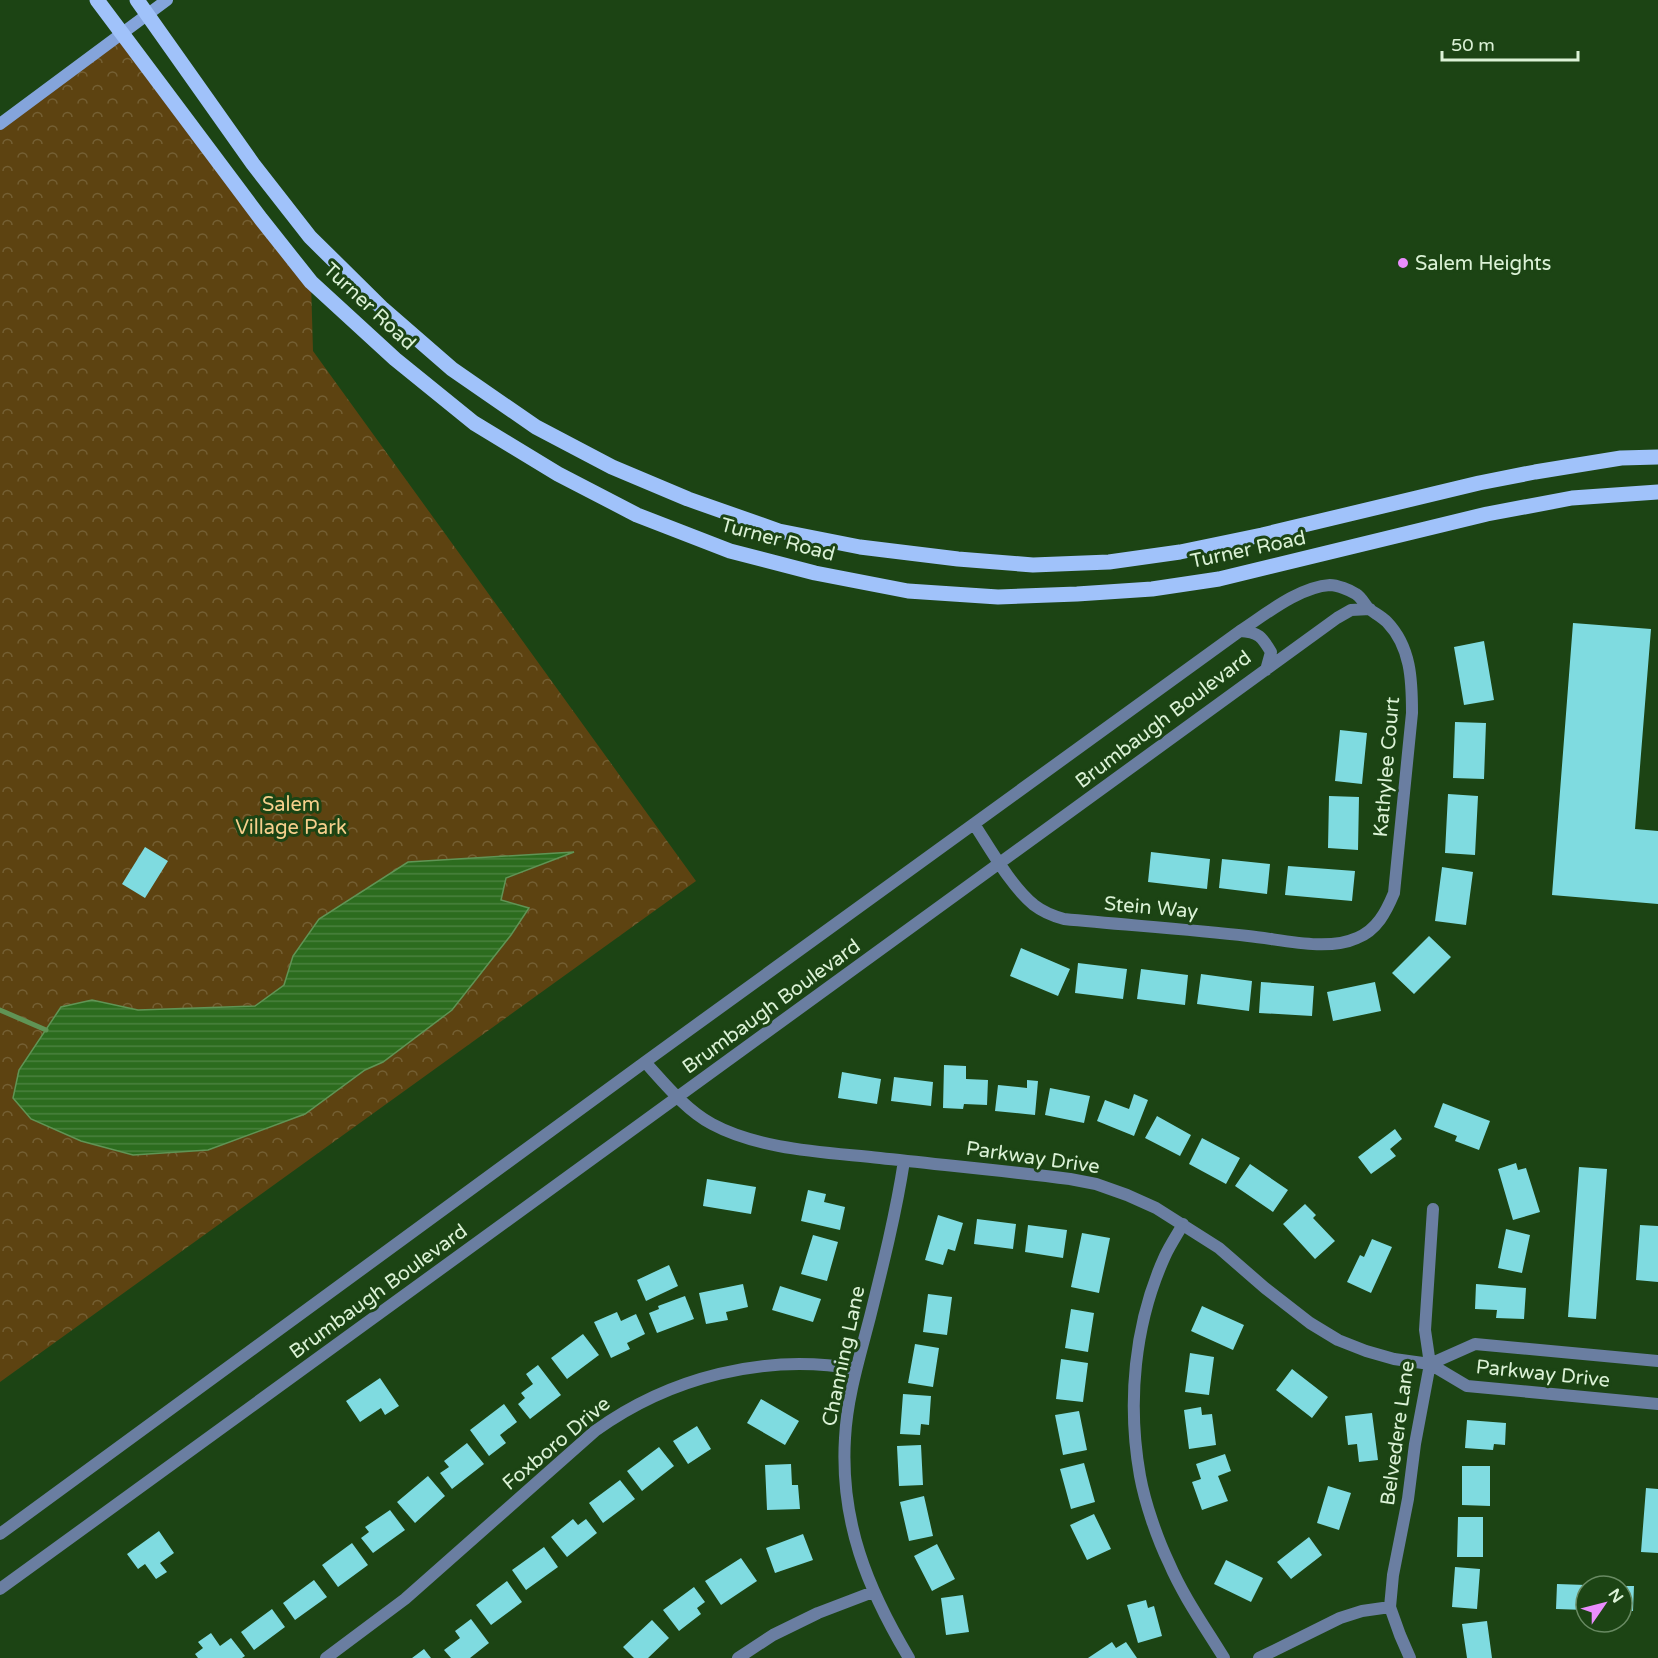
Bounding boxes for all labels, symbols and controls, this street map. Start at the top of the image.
scale bar [1442,24,1578,62]
text: 50 m [1451,34,1495,56]
place label: Salem Heights [1415,252,1551,276]
marker: Salem Heights [1396,256,1410,270]
street label: Turner Road [318,258,420,356]
street label: Turner Road [718,513,838,567]
street label: Turner Road [1188,526,1308,574]
street label: Brumbaugh Boulevard [1071,646,1256,794]
street label: Kathylee Court [1369,696,1405,838]
park label: Salem Village Park [235,793,347,840]
street label: Stein Way [1103,892,1199,924]
street label: Brumbaugh Boulevard [678,934,865,1079]
street label: Parkway Drive [964,1137,1101,1179]
street label: Brumbaugh Boulevard [285,1219,472,1364]
street label: Channing Lane [817,1284,871,1429]
street label: Parkway Drive [1475,1355,1611,1393]
street label: Belvedere Lane [1376,1359,1420,1507]
street label: Foxboro Drive [498,1392,615,1496]
north arrow [1574,1574,1634,1634]
text: N [1604,1585,1627,1607]

